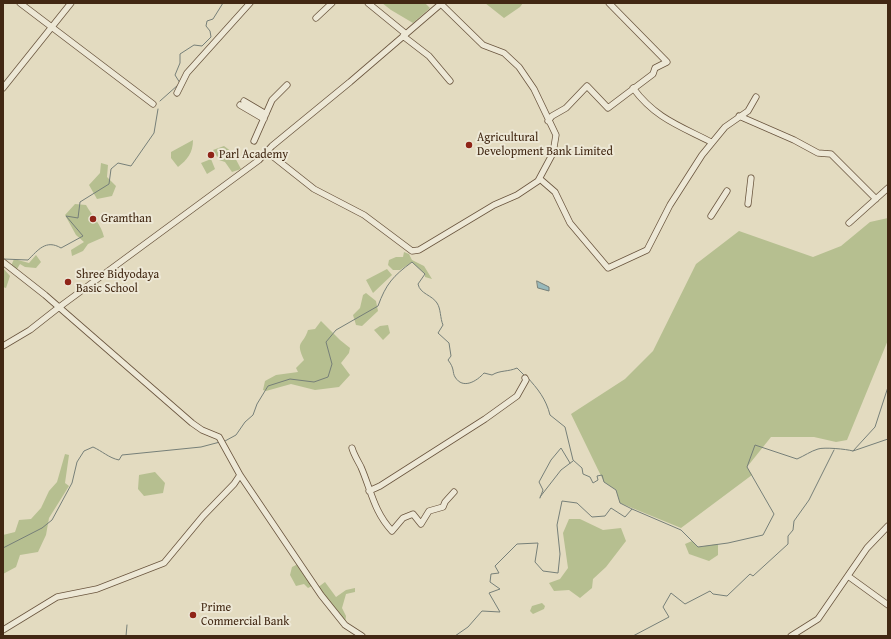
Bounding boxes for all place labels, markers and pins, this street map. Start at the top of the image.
place label: Agricultural Development Bank Limited [477,131,613,159]
marker: Agricultural Development Bank Limited [464,140,474,150]
place label: Parl Academy [219,148,288,162]
marker: Parl Academy [206,150,216,160]
place label: Gramthan [101,212,152,226]
marker: Gramthan [88,214,98,224]
place label: Shree Bidyodaya Basic School [76,268,159,296]
marker: Shree Bidyodaya Basic School [63,277,73,287]
place label: Prime Commercial Bank [201,601,289,629]
marker: Prime Commercial Bank [188,610,198,620]

